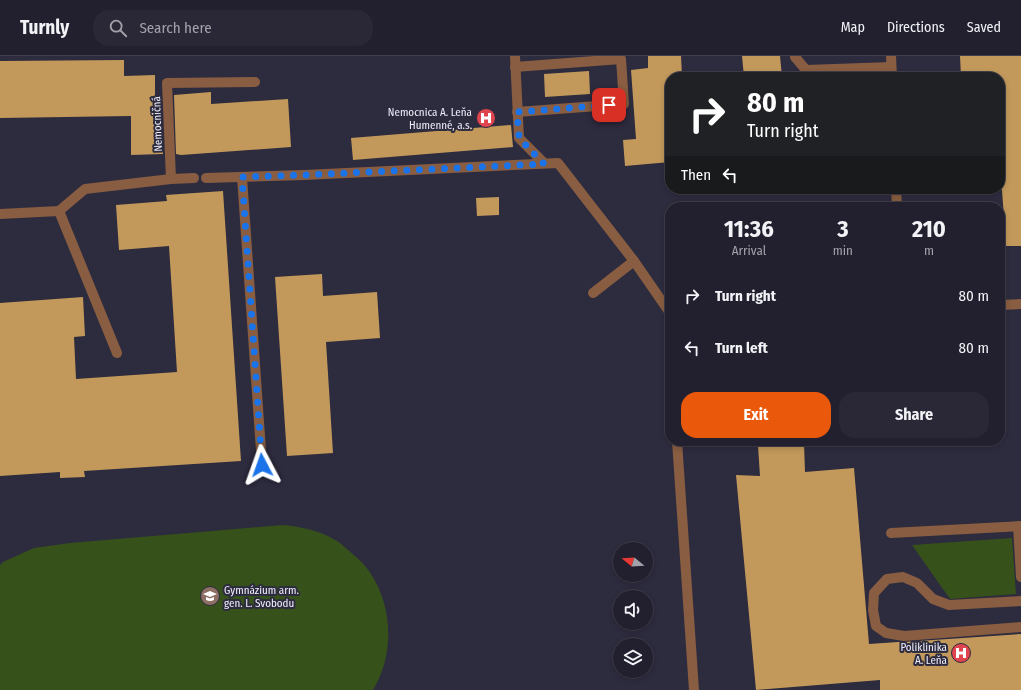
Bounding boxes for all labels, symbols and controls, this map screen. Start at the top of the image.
search box [93,10,373,46]
text: Turnly [20,16,69,39]
icon: search [107,17,129,39]
text: Search here [139,19,212,37]
text: Map [841,19,865,36]
text: Directions [887,19,945,36]
text: Saved [967,19,1001,36]
text: 80 m [747,86,804,119]
pin [592,88,626,122]
icon: right [681,88,733,140]
icon: arrive [598,94,620,116]
street label: Nemocničná [150,96,165,152]
place label: Nemocnica A. Leňa Humenné, a.s. [388,106,472,132]
hospital icon: Nemocnica A. Leňa Humenné, a.s. [475,107,497,129]
text: Turn right [747,120,819,142]
icon: left [719,164,741,186]
text: Then [681,166,711,184]
text: 11:36 [724,215,774,243]
text: 3 [837,215,849,243]
text: 210 [912,215,946,243]
text: Arrival [732,243,766,258]
text: min [833,243,853,258]
text: m [924,243,934,258]
icon: right [681,285,703,307]
text: Turn right [715,287,776,305]
text: 80 m [959,287,989,305]
icon: left [681,337,703,359]
text: Turn left [715,339,768,357]
text: 80 m [959,339,989,357]
button: Exit [681,392,831,438]
button: Share [839,392,989,438]
position arrow [241,444,283,486]
north arrow [613,542,653,582]
map controls [613,542,653,678]
place label: Gymnázium arm. gen. L. Svobodu [224,584,299,610]
school or university icon: Gymnázium arm. gen. L. Svobodu [199,585,221,607]
button: sound [613,590,653,630]
button: layers [613,638,653,678]
place label: Poliklinika A. Leňa [900,641,947,667]
hospital icon: Poliklinika A. Leňa [950,642,972,664]

